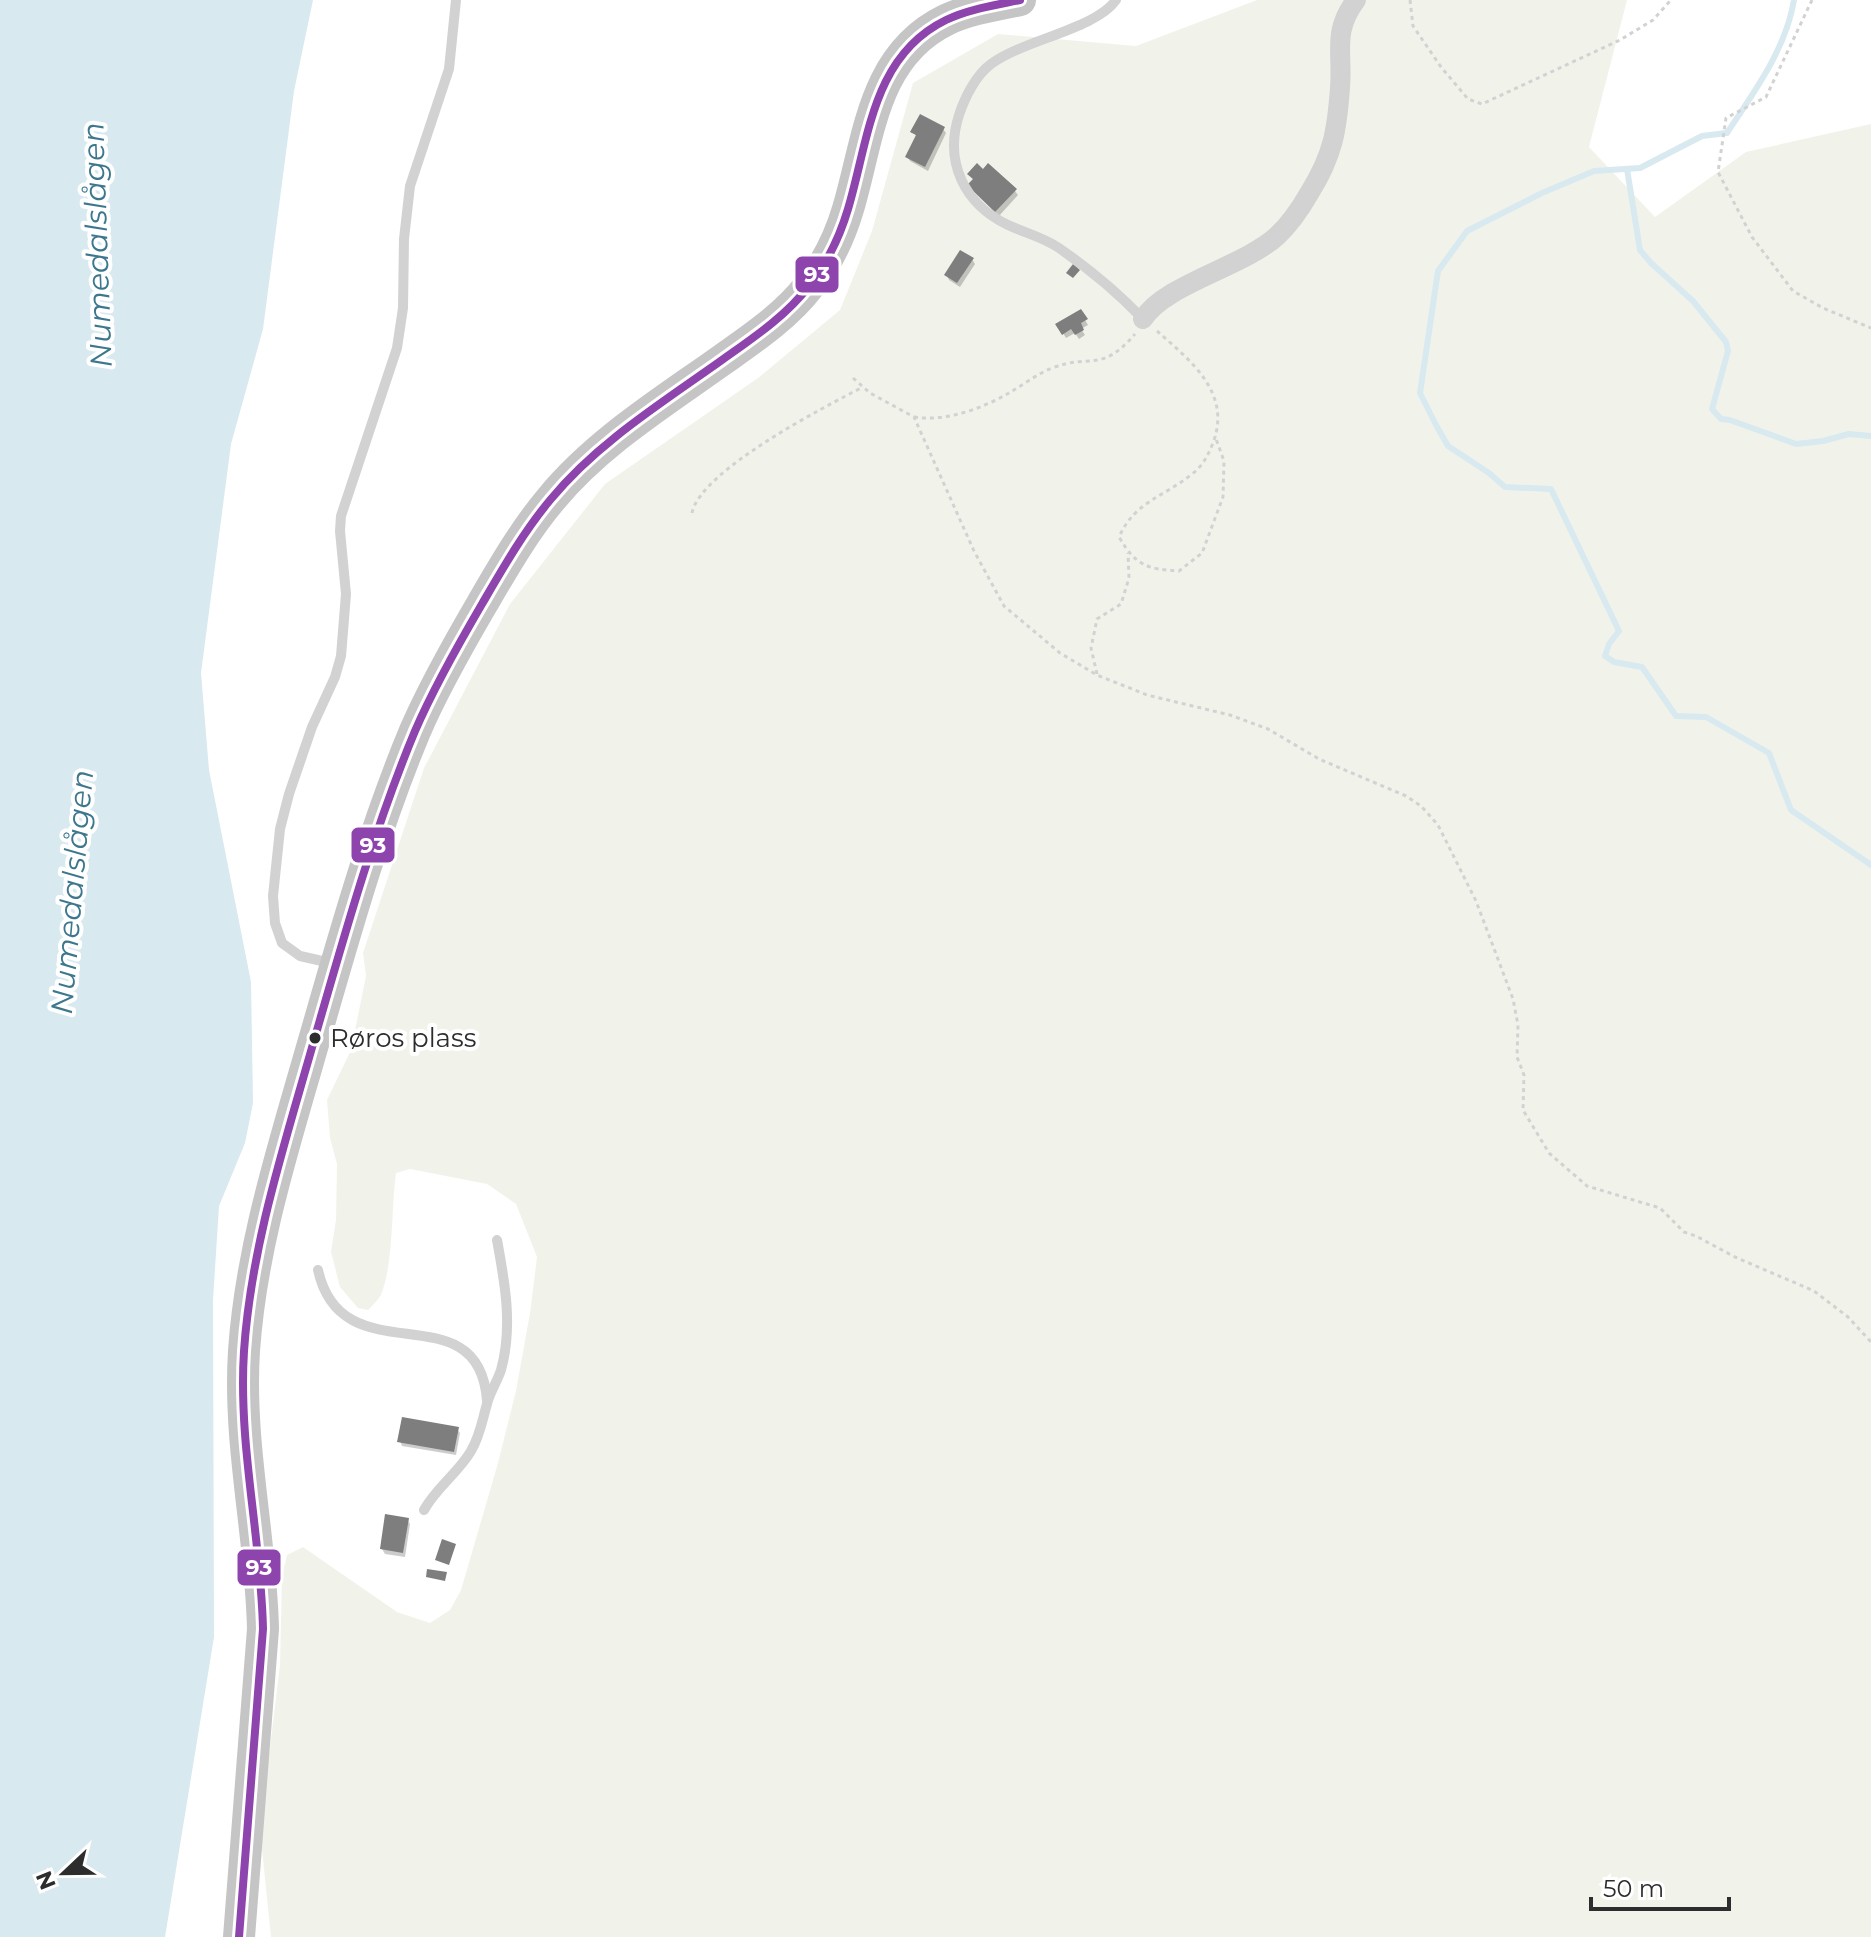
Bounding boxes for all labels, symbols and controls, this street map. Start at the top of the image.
water label: Numedalslågen [74,122,120,368]
line badge: 93 [794,255,840,294]
text: 93 [804,261,830,288]
water label: Numedalslågen [43,768,101,1016]
line badge: 93 [350,826,396,864]
text: 93 [360,832,386,859]
place label: Røros plass [330,1022,476,1054]
marker: Røros plass [307,1030,323,1046]
line badge: 93 [236,1548,282,1587]
text: 93 [246,1554,272,1581]
north arrow [24,1833,104,1913]
scale bar [1591,1861,1729,1911]
text: N [30,1867,62,1894]
text: 50 m [1603,1874,1664,1903]

